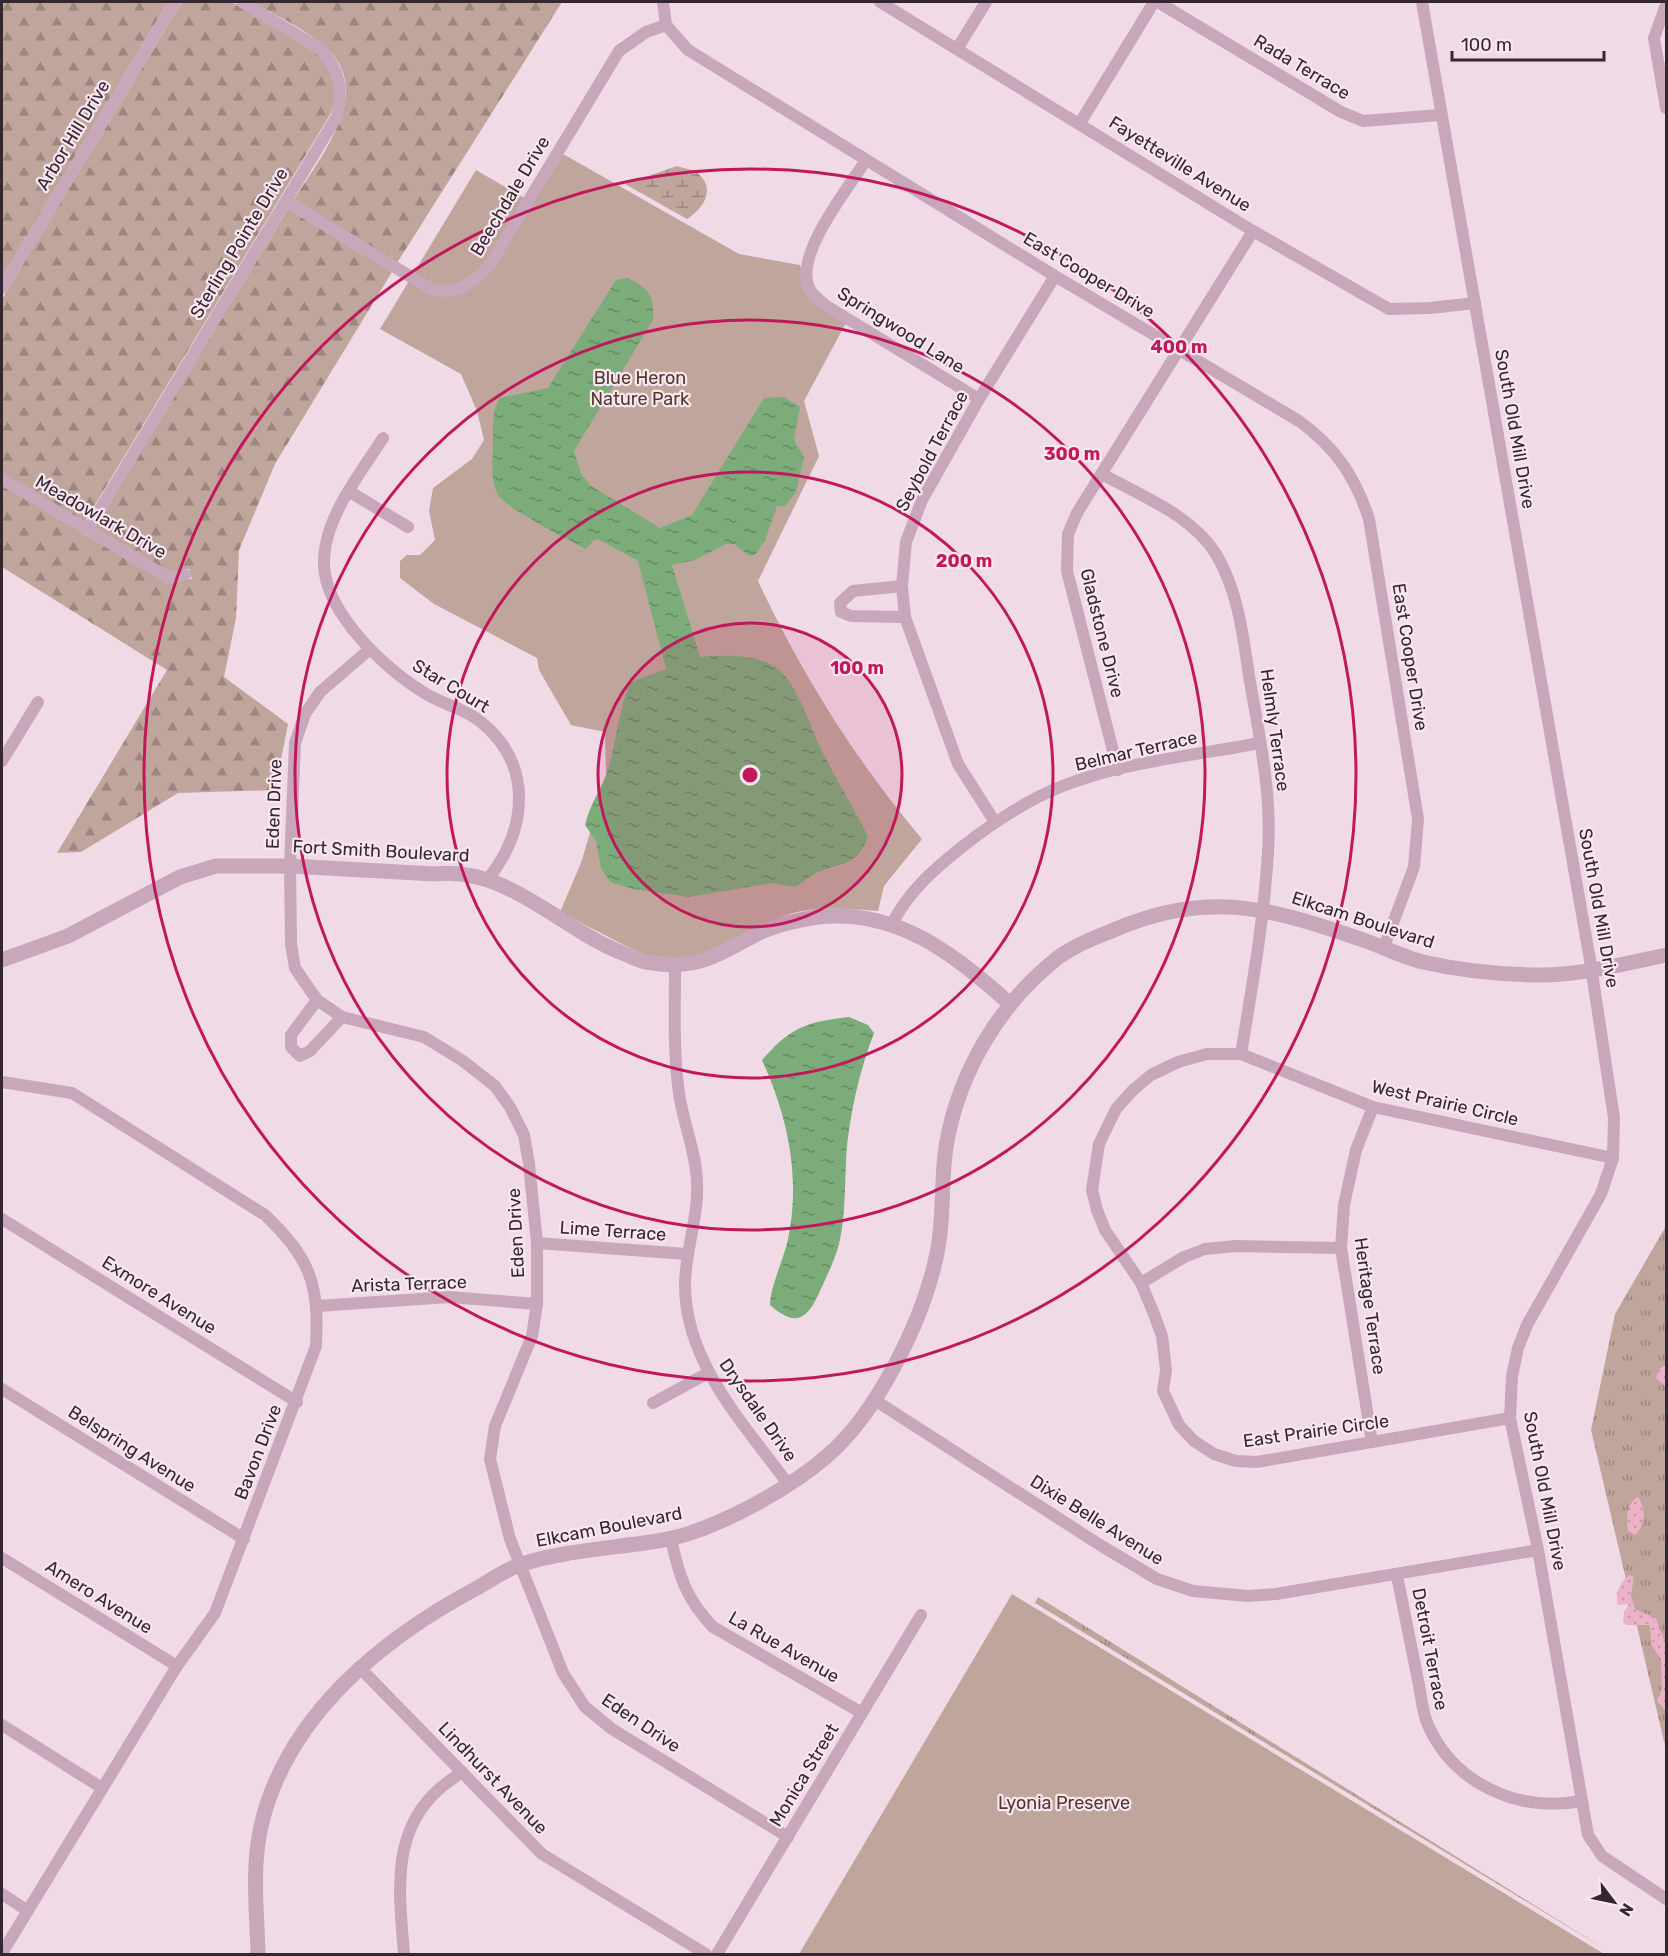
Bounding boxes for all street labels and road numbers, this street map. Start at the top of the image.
street label: Rada Terrace [1250,30,1354,104]
street label: Arbor Hill Drive [32,76,114,194]
street label: Fayetteville Avenue [1105,111,1255,217]
street label: Beechdale Drive [466,132,554,260]
street label: Sterling Pointe Drive [185,164,293,322]
street label: East Cooper Drive [1019,227,1159,323]
street label: Springwood Lane [833,282,969,378]
street label: South Old Mill Drive [1490,348,1540,510]
street label: Seybold Terrace [891,387,973,515]
street label: Meadowlark Drive [32,471,170,563]
street label: Gladstone Drive [1075,566,1129,700]
street label: East Cooper Drive [1387,582,1433,732]
street label: Star Court [408,654,494,718]
street label: Helmly Terrace [1256,667,1294,793]
street label: Belmar Terrace [1073,726,1199,776]
street label: Eden Drive [261,759,287,849]
street label: South Old Mill Drive [1574,827,1624,989]
street label: Fort Smith Boulevard [292,835,470,867]
street label: Elkcam Boulevard [1289,887,1437,953]
street label: West Prairie Circle [1369,1075,1521,1131]
street label: Eden Drive [503,1187,529,1279]
street label: Lime Terrace [559,1216,667,1246]
street label: Heritage Terrace [1349,1236,1391,1376]
street label: Exmore Avenue [98,1251,220,1339]
street label: Arista Terrace [351,1271,467,1297]
street label: Drysdale Drive [714,1354,802,1466]
street label: Belspring Avenue [64,1401,200,1497]
street label: Bavon Drive [230,1401,286,1503]
street label: East Prairie Circle [1242,1410,1390,1452]
street label: South Old Mill Drive [1519,1410,1571,1572]
street label: Dixie Belle Avenue [1026,1470,1168,1570]
street label: Elkcam Boulevard [534,1502,684,1552]
street label: Amero Avenue [41,1555,157,1639]
street label: Detroit Terrace [1407,1586,1453,1712]
street label: La Rue Avenue [725,1606,843,1688]
street label: Eden Drive [597,1689,685,1757]
street label: Lindhurst Avenue [434,1717,552,1839]
street label: Monica Street [765,1720,843,1830]

